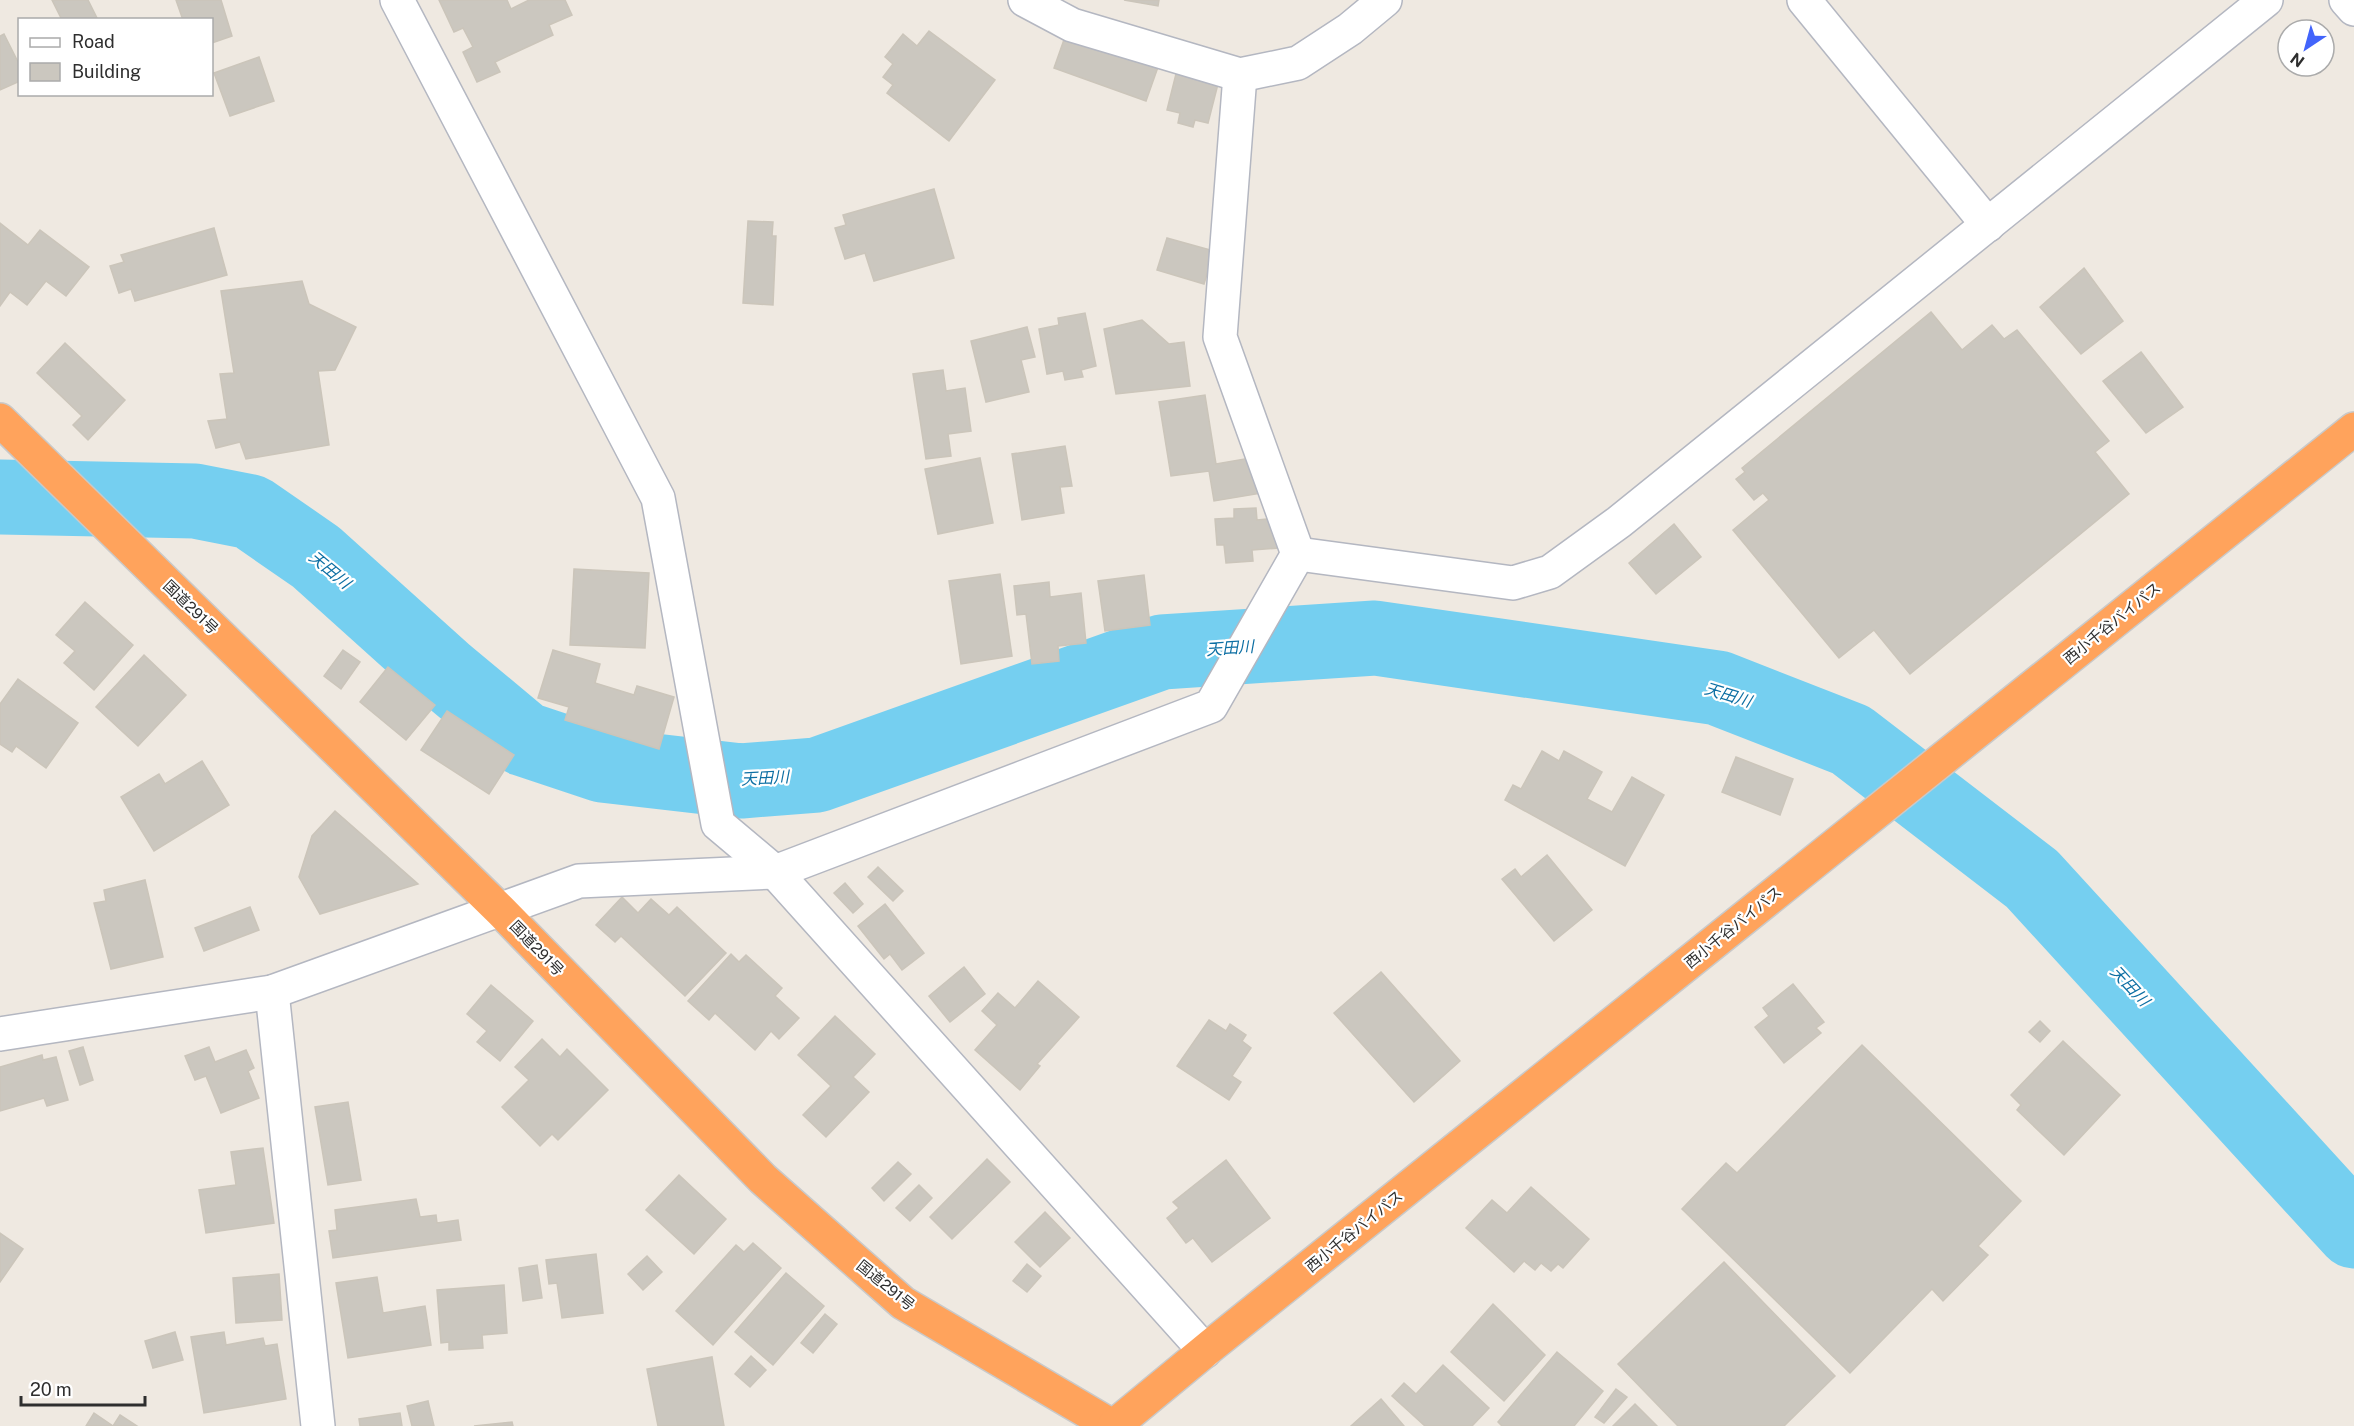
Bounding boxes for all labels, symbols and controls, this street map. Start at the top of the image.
legend [18,18,213,96]
north arrow [2276,18,2336,78]
text: Road [72,31,115,52]
text: N [2287,48,2308,71]
text: Building [72,61,141,82]
water label: 天田川 [306,547,356,594]
street label: 国道291号 [160,577,222,637]
street label: 西小千谷バイパス [2060,579,2164,667]
water label: 天田川 [1205,637,1257,659]
water label: 天田川 [1702,679,1756,712]
water label: 天田川 [741,767,791,789]
street label: 西小千谷バイパス [1681,883,1785,971]
street label: 国道291号 [507,917,567,979]
water label: 天田川 [2107,962,2155,1011]
street label: 西小千谷バイパス [1302,1187,1406,1275]
street label: 国道291号 [854,1257,918,1313]
scale bar [21,1369,146,1407]
text: 20 m [30,1379,72,1400]

